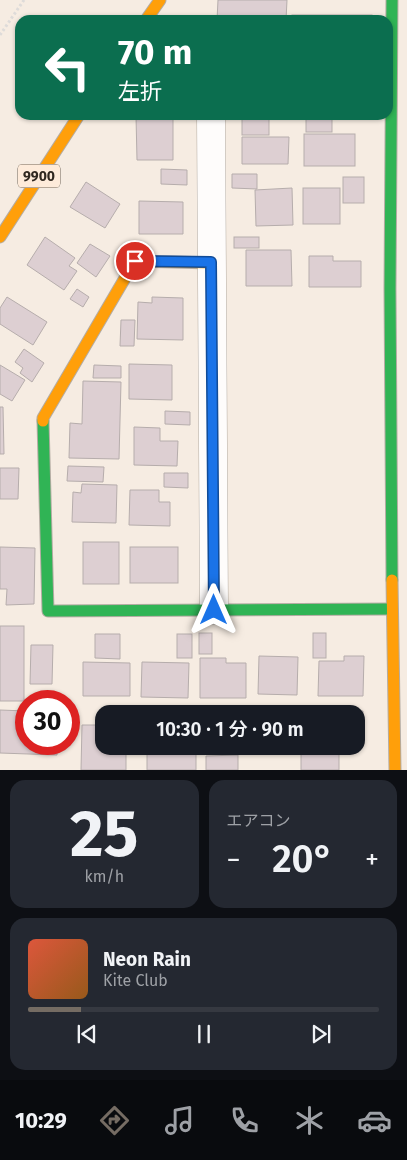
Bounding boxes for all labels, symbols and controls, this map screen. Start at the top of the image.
text: 70 m [118,31,192,73]
icon: left [35,35,100,100]
text: 左折 [118,78,162,105]
road number: 9900 [18,165,60,188]
pin [114,240,156,282]
icon: arrive [121,247,149,275]
position arrow [187,583,239,635]
speed limit sign: 30 [15,690,80,755]
text: 10:30 · 1 分 · 90 m [156,718,304,741]
text: 25 [70,795,138,873]
text: エアコン [227,811,291,830]
text: 20° [272,836,333,882]
text: − [227,843,241,876]
text: + [365,843,379,876]
text: km/h [84,867,124,886]
text: Neon Rain [103,948,191,971]
text: Kite Club [103,971,168,990]
icon: previous [73,1020,101,1048]
icon: pause [190,1020,218,1048]
icon: next [307,1020,335,1048]
icon: directions [97,1103,132,1138]
icon: music [162,1103,197,1138]
icon: phone [227,1103,262,1138]
icon: climate [292,1103,327,1138]
icon: car [357,1103,392,1138]
text: 10:29 [15,1107,67,1134]

